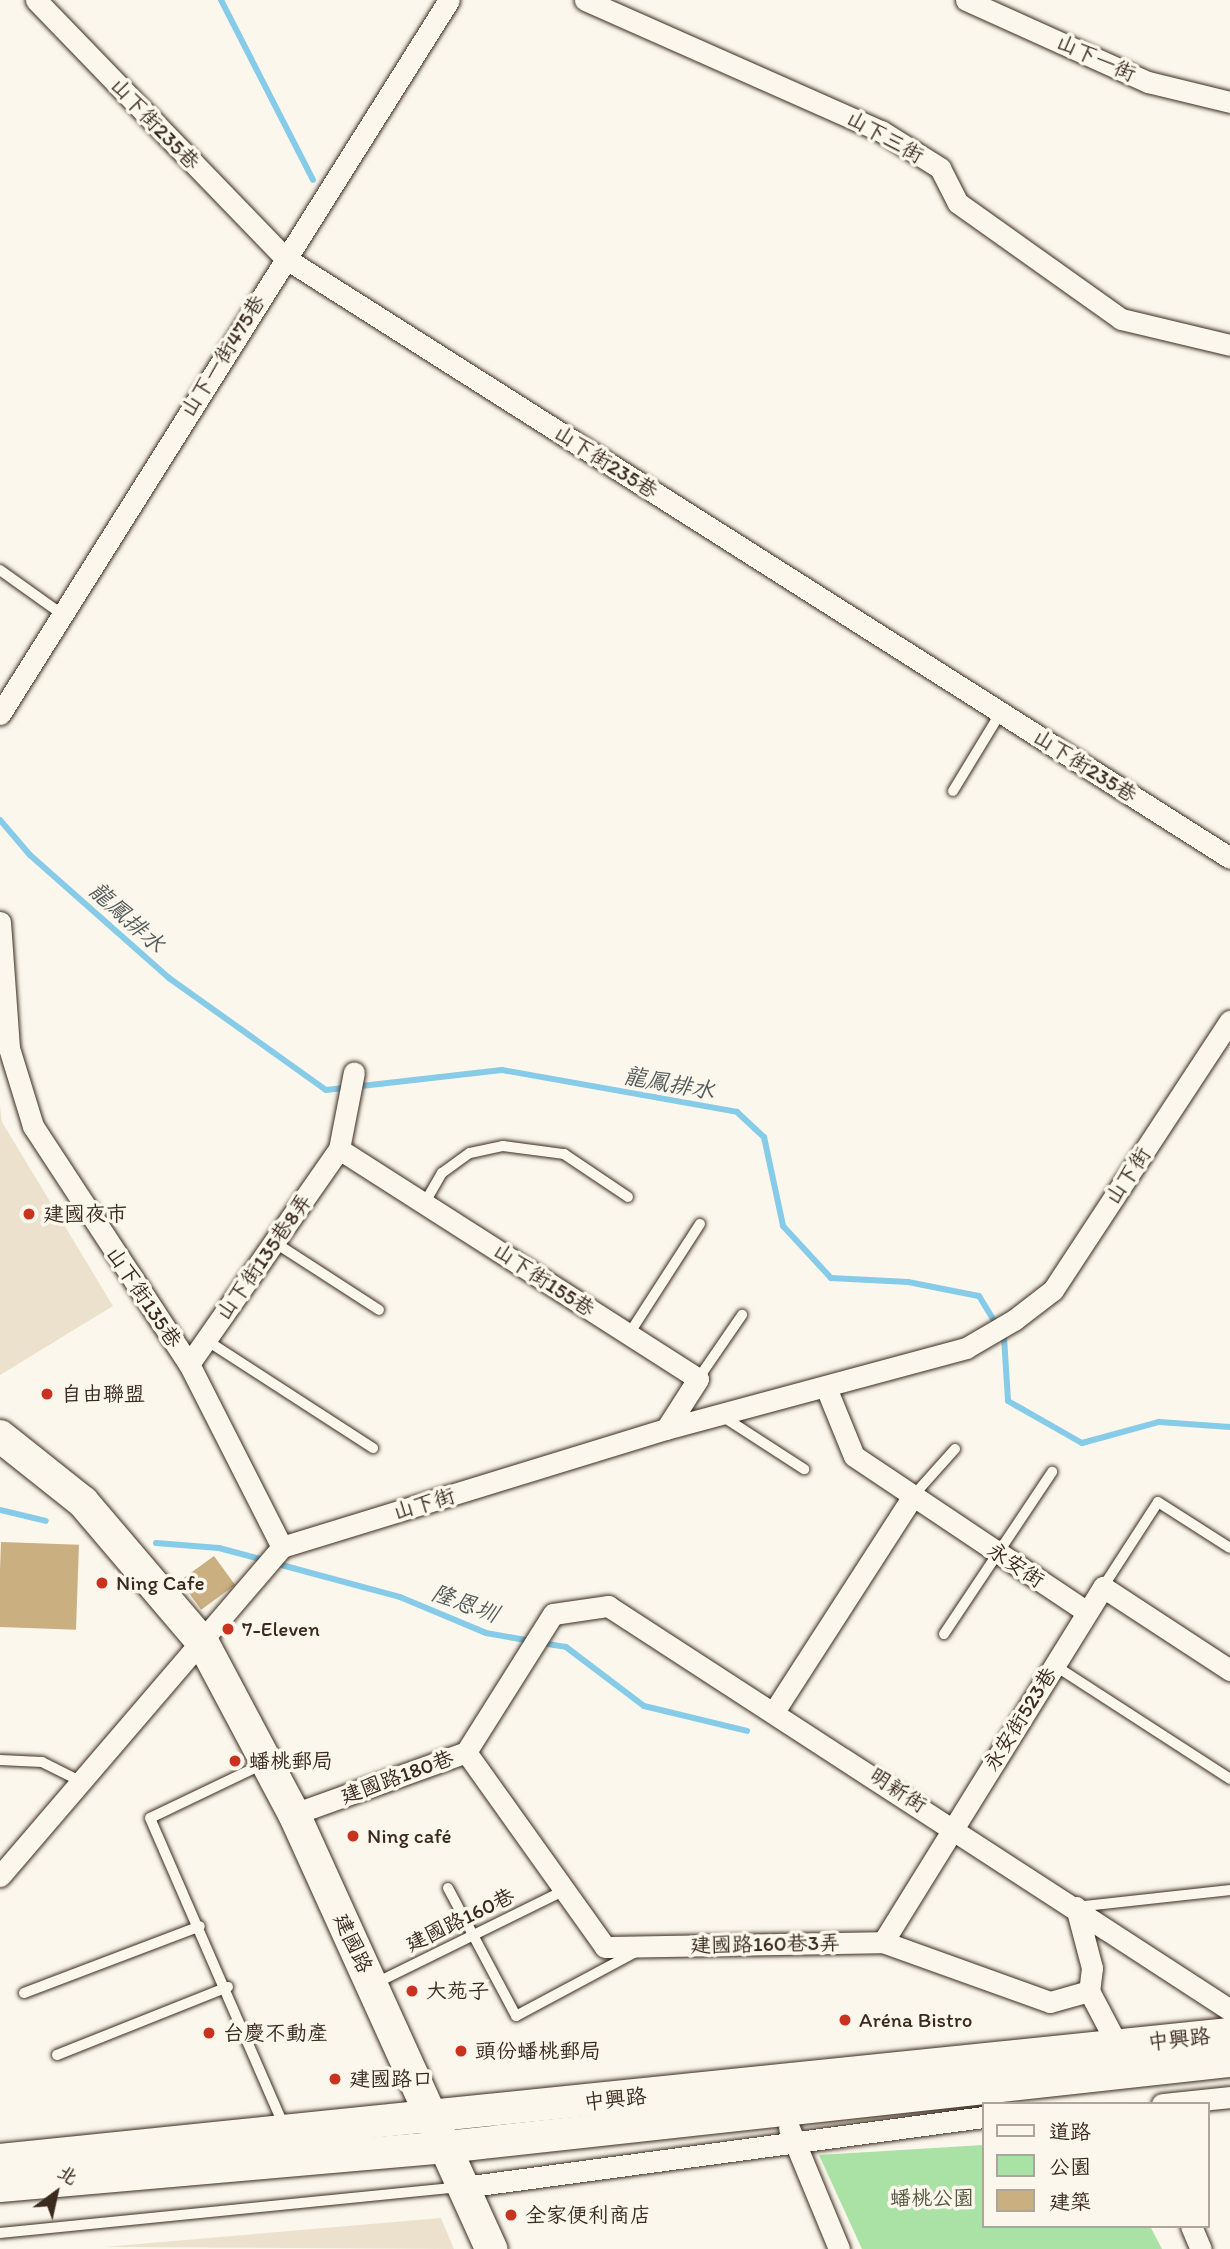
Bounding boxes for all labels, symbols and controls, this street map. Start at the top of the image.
street label: 山下一街 [1053,29,1139,87]
street label: 山下街235巷 [105,73,205,175]
street label: 山下三街 [842,106,928,168]
street label: 山下一街475巷 [175,290,271,422]
street label: 山下街235巷 [549,420,663,504]
street label: 山下街235巷 [1028,724,1142,808]
water label: 龍鳳排水 [84,876,170,958]
water label: 龍鳳排水 [621,1061,717,1105]
street label: 山下街 [1100,1143,1156,1209]
street label: 山下街135巷8弄 [211,1189,317,1325]
place label: 建國夜市 [43,1201,127,1227]
marker: 建國夜市 [21,1206,37,1222]
street label: 山下街155巷 [489,1238,599,1322]
street label: 山下街135巷 [101,1242,187,1352]
place label: 自由聯盟 [61,1381,145,1407]
marker: 自由聯盟 [39,1386,55,1402]
street label: 山下街 [390,1483,458,1525]
street label: 永安街 [983,1537,1049,1593]
place label: Ning Cafe [116,1570,205,1596]
marker: Ning Cafe [94,1575,110,1591]
water label: 隆恩圳 [428,1578,502,1628]
place label: 7-Eleven [242,1616,320,1642]
marker: 7-Eleven [220,1621,236,1637]
street label: 永安街523巷 [978,1662,1062,1776]
street label: 建國路180巷 [337,1745,457,1809]
place label: 蟠桃郵局 [249,1748,333,1774]
marker: 蟠桃郵局 [227,1753,243,1769]
street label: 明新街 [865,1762,931,1818]
place label: Ning café [367,1823,453,1849]
marker: Ning café [345,1828,361,1844]
street label: 建國路160巷 [402,1883,518,1957]
street label: 建國路 [328,1909,378,1977]
street label: 建國路160巷3弄 [690,1930,840,1958]
place label: 大苑子 [426,1978,489,2004]
marker: 大苑子 [404,1983,420,1999]
place label: Aréna Bistro [859,2007,973,2033]
marker: Aréna Bistro [837,2012,853,2028]
place label: 台慶不動產 [223,2020,328,2046]
street label: 中興路 [1146,2023,1212,2055]
marker: 台慶不動產 [201,2025,217,2041]
place label: 頭份蟠桃郵局 [475,2038,601,2064]
marker: 頭份蟠桃郵局 [453,2043,469,2059]
place label: 建國路口 [349,2066,433,2092]
marker: 建國路口 [327,2071,343,2087]
street label: 中興路 [582,2083,648,2115]
legend [982,2102,1209,2228]
text: 道路 [1049,2119,1091,2144]
text: 公園 [1049,2154,1091,2179]
north arrow [21,2158,91,2228]
text: 北 [53,2160,82,2190]
park label: 蟠桃公園 [890,2185,974,2211]
text: 建築 [1049,2189,1091,2214]
place label: 全家便利商店 [525,2202,651,2228]
marker: 全家便利商店 [503,2207,519,2223]

